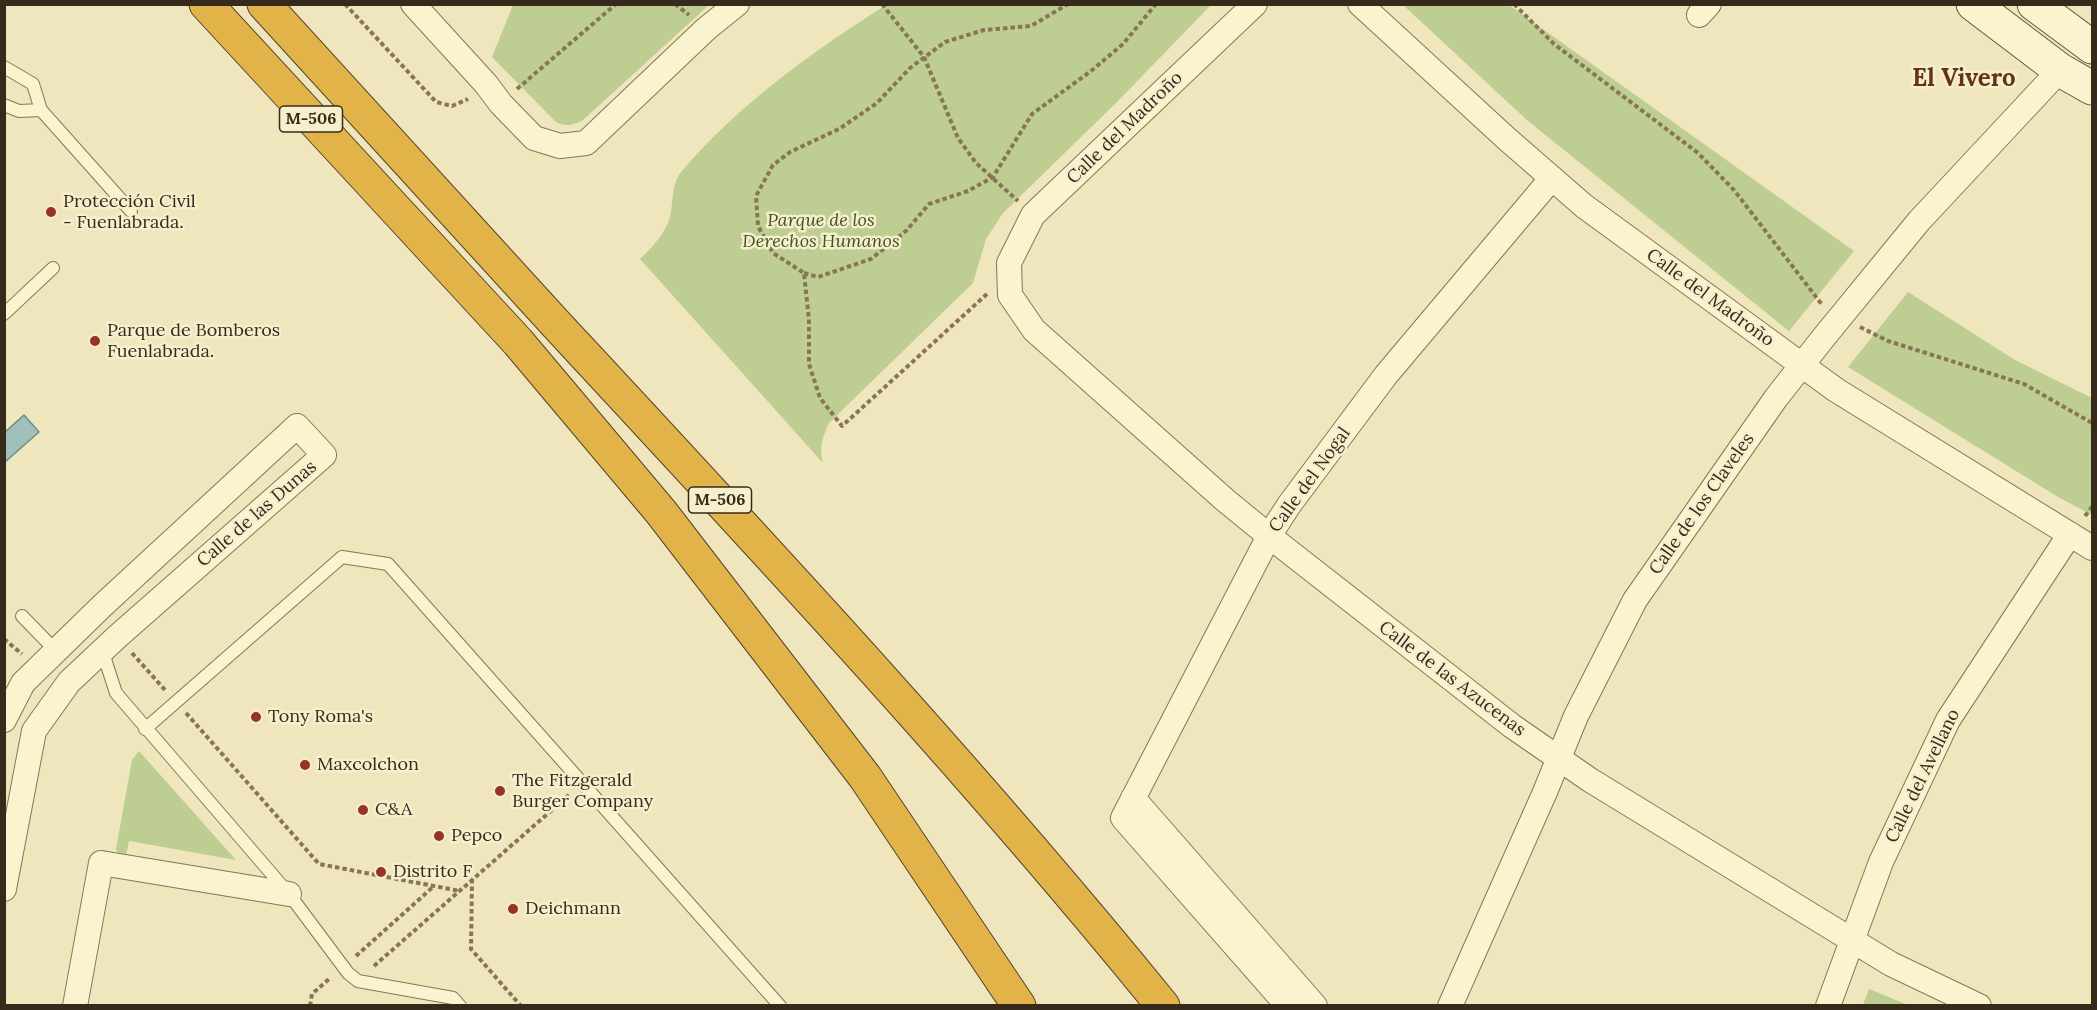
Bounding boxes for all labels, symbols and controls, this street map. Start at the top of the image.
district label: El Vivero [1912,65,2016,93]
street label: Calle del Madroño [1063,67,1187,189]
road number: M-506 [280,106,342,132]
place label: Protección Civil - Fuenlabrada. [63,191,196,234]
marker: Protección Civil - Fuenlabrada. [44,205,58,219]
park label: Parque de los Derechos Humanos [742,210,900,252]
street label: Calle del Madroño [1642,244,1778,352]
place label: Parque de Bomberos Fuenlabrada. [107,320,280,362]
marker: Parque de Bomberos Fuenlabrada. [88,334,102,348]
street label: Calle del Nogal [1265,423,1355,537]
street label: Calle de los Claveles [1645,429,1759,579]
street label: Calle de las Dunas [193,456,321,572]
road number: M-506 [688,487,752,513]
street label: Calle de las Azucenas [1374,617,1530,741]
street label: Calle del Avellano [1881,705,1965,847]
place label: Tony Roma's [268,706,373,728]
marker: Tony Roma's [249,710,263,724]
place label: Maxcolchon [317,754,419,776]
marker: Maxcolchon [298,758,312,772]
place label: The Fitzgerald Burger Company [512,770,653,812]
marker: The Fitzgerald Burger Company [493,784,507,798]
place label: C&A [375,799,412,821]
marker: C&A [356,803,370,817]
place label: Pepco [451,825,502,847]
marker: Pepco [432,829,446,843]
place label: Distrito F [393,861,472,883]
marker: Distrito F [374,865,388,879]
place label: Deichmann [525,898,621,920]
marker: Deichmann [506,902,520,916]

